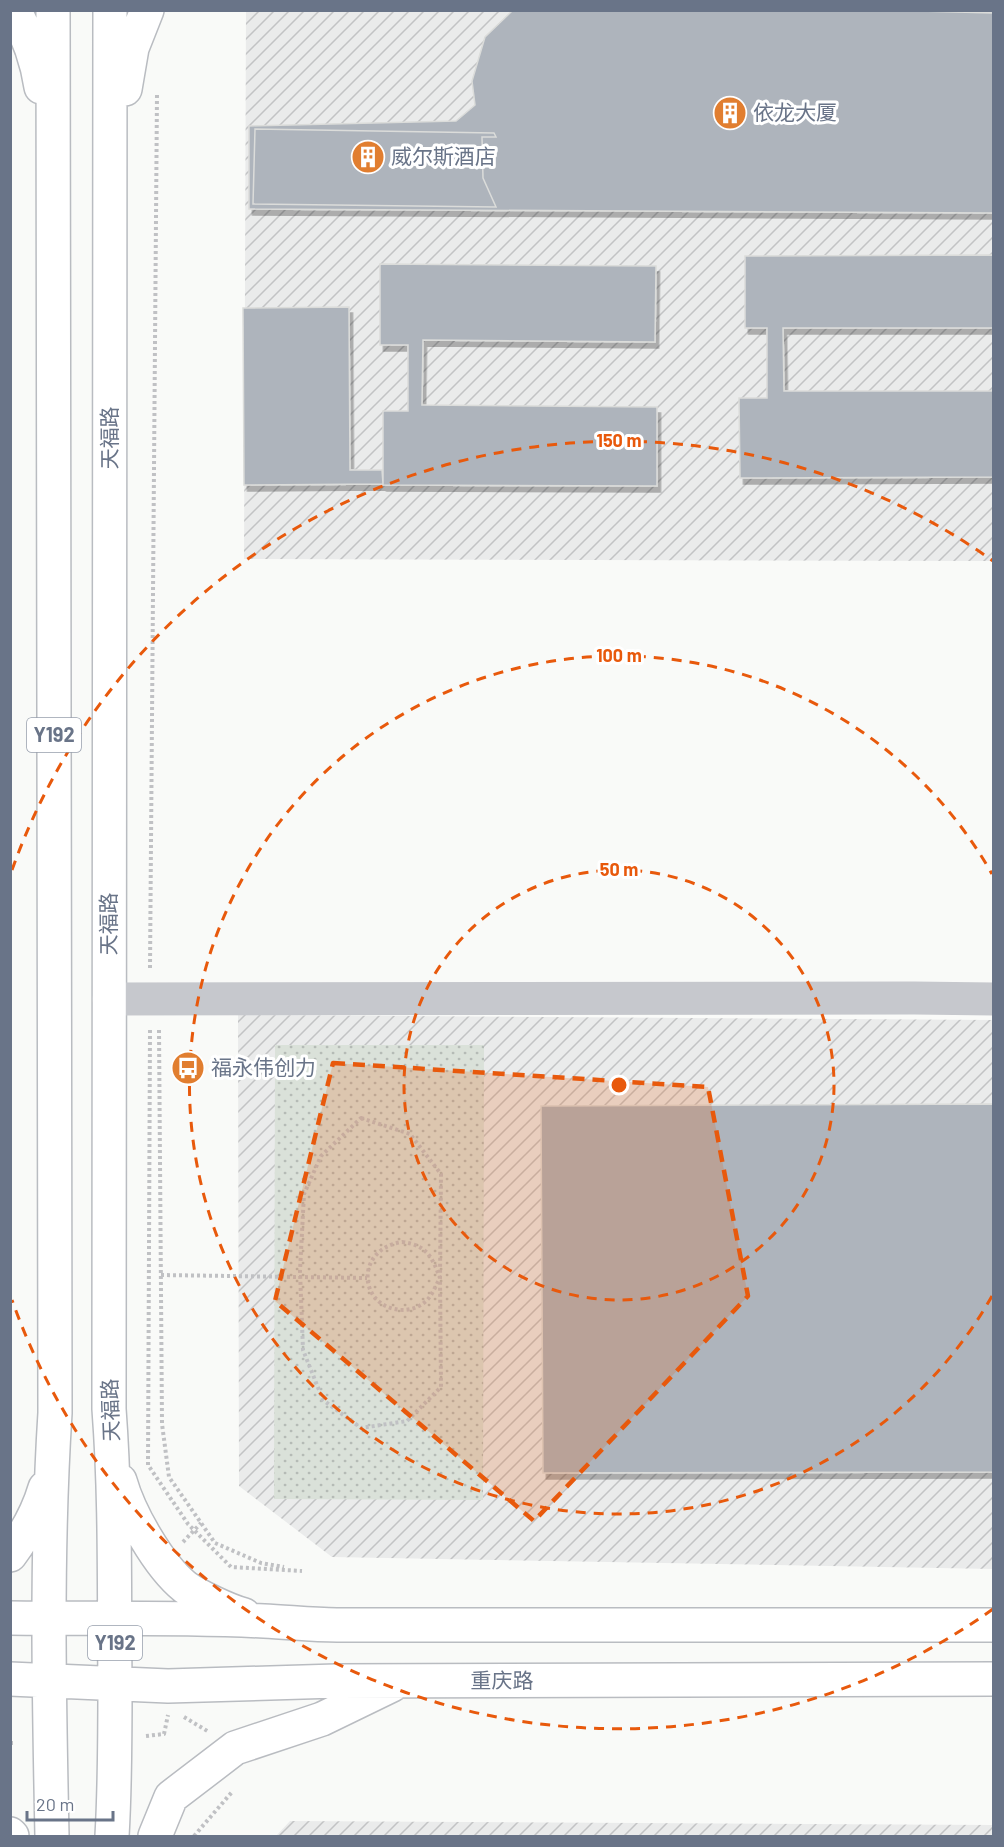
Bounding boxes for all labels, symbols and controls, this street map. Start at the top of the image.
building icon: 依龙大厦 [712,95,748,131]
place label: 依龙大厦 [753,99,837,124]
building icon: 威尔斯酒店 [350,139,386,175]
place label: 威尔斯酒店 [391,143,496,168]
street label: 天福路 [96,407,121,470]
text: 150 m [597,429,641,451]
text: 100 m [596,644,642,666]
road number: Y192 [27,718,81,752]
text: 50 m [600,858,638,880]
street label: 天福路 [95,893,120,956]
bus stop icon: 福永伟创力 [170,1050,206,1086]
place label: 福永伟创力 [211,1054,316,1079]
centre of rings [609,1075,629,1095]
street label: 天福路 [96,1378,123,1442]
road number: Y192 [88,1626,142,1660]
street label: 重庆路 [471,1667,534,1692]
scale bar [27,1784,112,1822]
text: 20 m [36,1793,74,1815]

